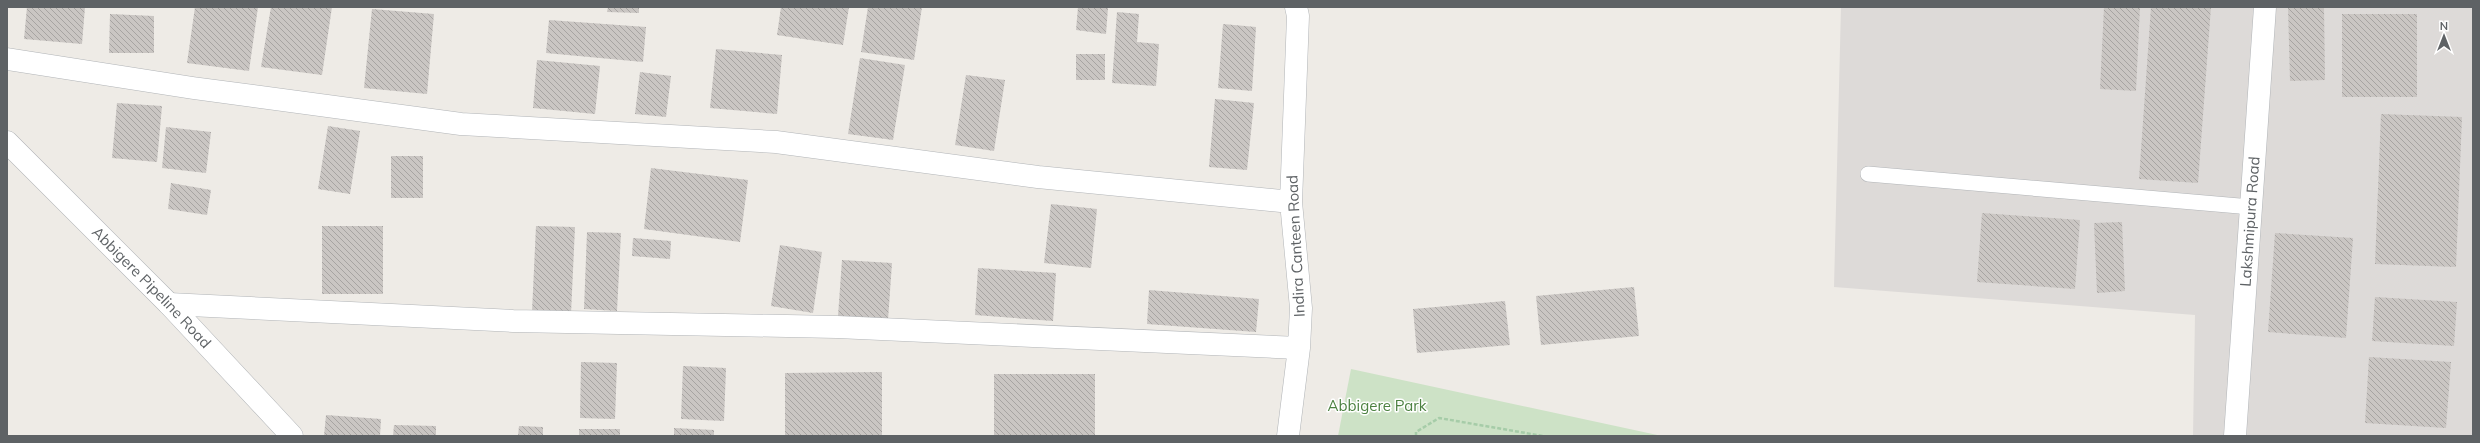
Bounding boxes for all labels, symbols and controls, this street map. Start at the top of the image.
north arrow [2424,16,2464,56]
text: N [2440,19,2448,33]
street label: Lakshmipura Road [2235,156,2264,287]
street label: Indira Canteen Road [1282,174,1309,318]
street label: Abbigere Pipeline Road [88,222,215,352]
park label: Abbigere Park [1328,396,1427,415]

